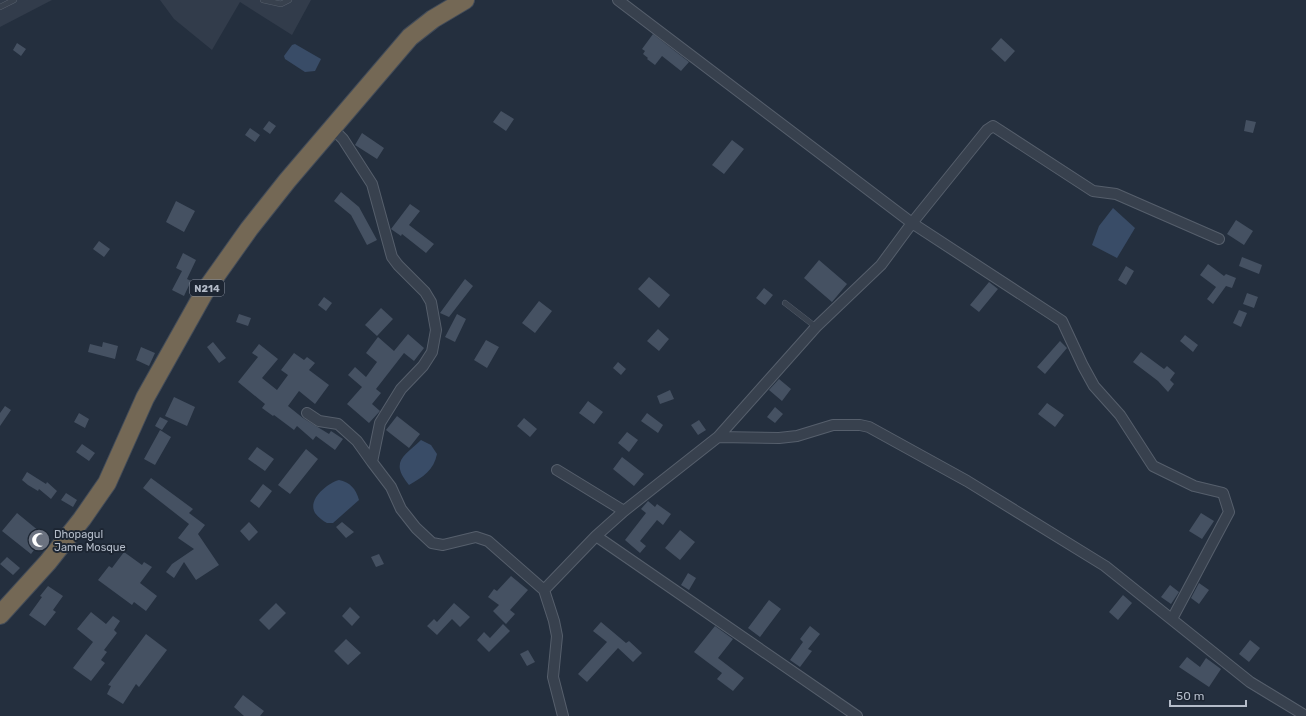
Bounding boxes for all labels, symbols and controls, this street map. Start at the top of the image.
road number: N214 [190,280,224,296]
mosque icon: Dhopagul Jame Mosque [26,527,52,553]
place label: Dhopagul Jame Mosque [54,528,126,554]
scale bar [1170,682,1246,708]
text: 50 m [1176,689,1204,703]

